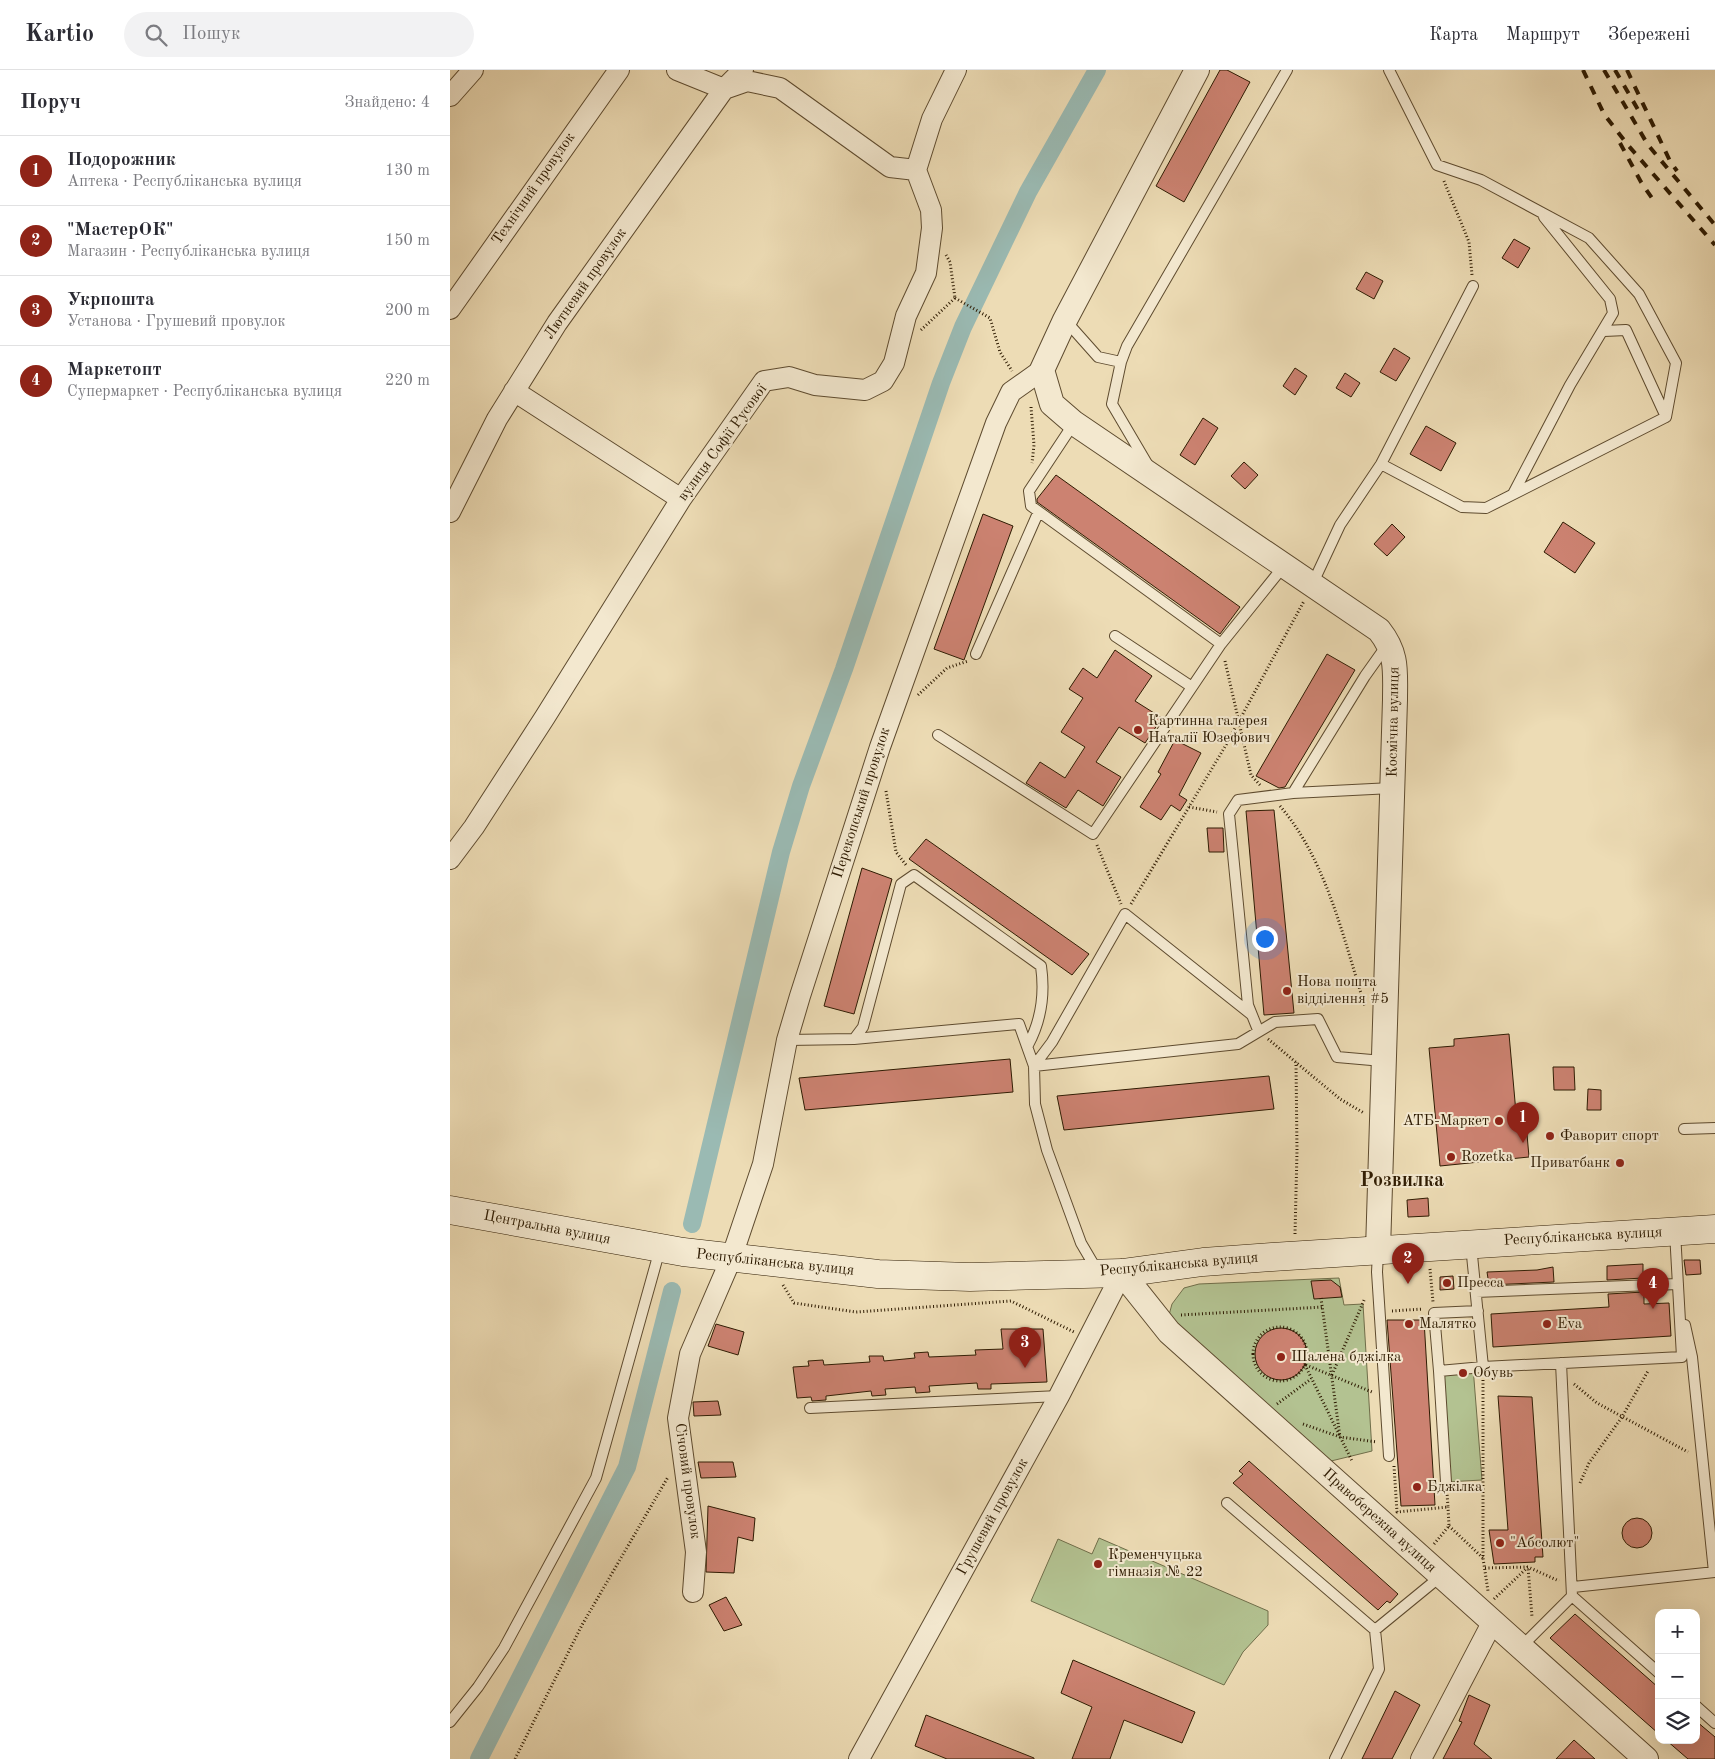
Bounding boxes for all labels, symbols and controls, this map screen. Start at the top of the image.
search box [124,12,474,57]
icon: search [142,21,170,49]
text: Kartio [25,23,94,47]
text: Пошук [182,25,241,44]
text: Карта [1429,26,1478,44]
text: Маршрут [1506,26,1580,44]
text: Збережені [1608,26,1690,44]
text: Поруч [20,92,81,113]
text: Знайдено: 4 [345,95,430,111]
street label: Технічний провулок [490,130,579,248]
text: Подорожник [67,151,176,170]
text: 1 [31,163,41,179]
text: 130 m [385,163,430,179]
text: Аптека · Республіканська вулиця [67,174,302,190]
text: "МастерОК" [67,221,173,240]
street label: Лютневий провулок [542,225,630,342]
text: 2 [31,233,41,249]
text: 150 m [385,233,430,249]
text: Магазин · Республіканська вулиця [67,244,310,260]
text: Укрпошта [67,291,155,310]
text: 3 [31,303,41,319]
text: 200 m [385,303,430,319]
text: Установа · Грушевий провулок [67,314,285,330]
text: Маркетопт [67,361,162,380]
text: 4 [31,373,41,389]
text: 220 m [385,373,430,389]
street label: вулиця Софії Русової [676,381,771,504]
text: Супермаркет · Республіканська вулиця [67,384,342,400]
street label: Космічна вулиця [1386,666,1402,778]
place label: Картинна галерея Наталії Юзефович [1148,714,1270,746]
marker: Картинна галерея Наталії Юзефович [1132,724,1144,736]
street label: Перекопський провулок [831,725,894,880]
your location [1252,926,1278,952]
place label: Нова пошта відділення #5 [1297,975,1389,1007]
marker: Нова пошта відділення #5 [1281,985,1293,997]
pin: 1 [1507,1102,1539,1143]
place label: АТБ-Маркет [1403,1114,1489,1129]
marker: АТБ-Маркет [1493,1115,1505,1127]
place label: Фаворит спорт [1560,1129,1659,1144]
marker: Фаворит спорт [1544,1130,1556,1142]
place label: Rozetka [1461,1150,1514,1165]
marker: Rozetka [1445,1151,1457,1163]
place label: Приватбанк [1530,1156,1610,1171]
marker: Приватбанк [1614,1157,1626,1169]
district label: Розвилка [1360,1171,1444,1191]
street label: Центральна вулиця [482,1208,612,1248]
street label: Республіканська вулиця [1503,1225,1663,1249]
pin: 2 [1392,1243,1424,1284]
street label: Республіканська вулиця [695,1247,855,1279]
street label: Республіканська вулиця [1099,1251,1259,1279]
pin: 4 [1637,1268,1669,1309]
place label: Пресса [1457,1276,1505,1291]
marker: Пресса [1441,1277,1453,1289]
place label: Малятко [1419,1317,1476,1332]
place label: Eva [1557,1317,1583,1332]
marker: Малятко [1403,1318,1415,1330]
marker: Eva [1541,1318,1553,1330]
pin: 3 [1009,1327,1041,1368]
place label: Шалена бджілка [1291,1350,1402,1365]
marker: Шалена бджілка [1275,1351,1287,1363]
place label: Обувь [1473,1366,1513,1381]
marker: Обувь [1457,1367,1469,1379]
street label: Січовий провулок [671,1422,703,1540]
street label: Грушевий провулок [955,1456,1032,1578]
street label: Правобережна вулиця [1319,1466,1439,1576]
place label: Бджілка [1427,1480,1483,1495]
marker: Бджілка [1411,1481,1423,1493]
place label: "Абсолют" [1510,1536,1579,1551]
marker: "Абсолют" [1494,1537,1506,1549]
place label: Кременчуцька гімназія № 22 [1108,1548,1203,1580]
marker: Кременчуцька гімназія № 22 [1092,1558,1104,1570]
map controls [1655,1609,1700,1744]
button: + [1655,1609,1700,1654]
button: − [1655,1654,1700,1699]
button: layers [1655,1699,1700,1744]

